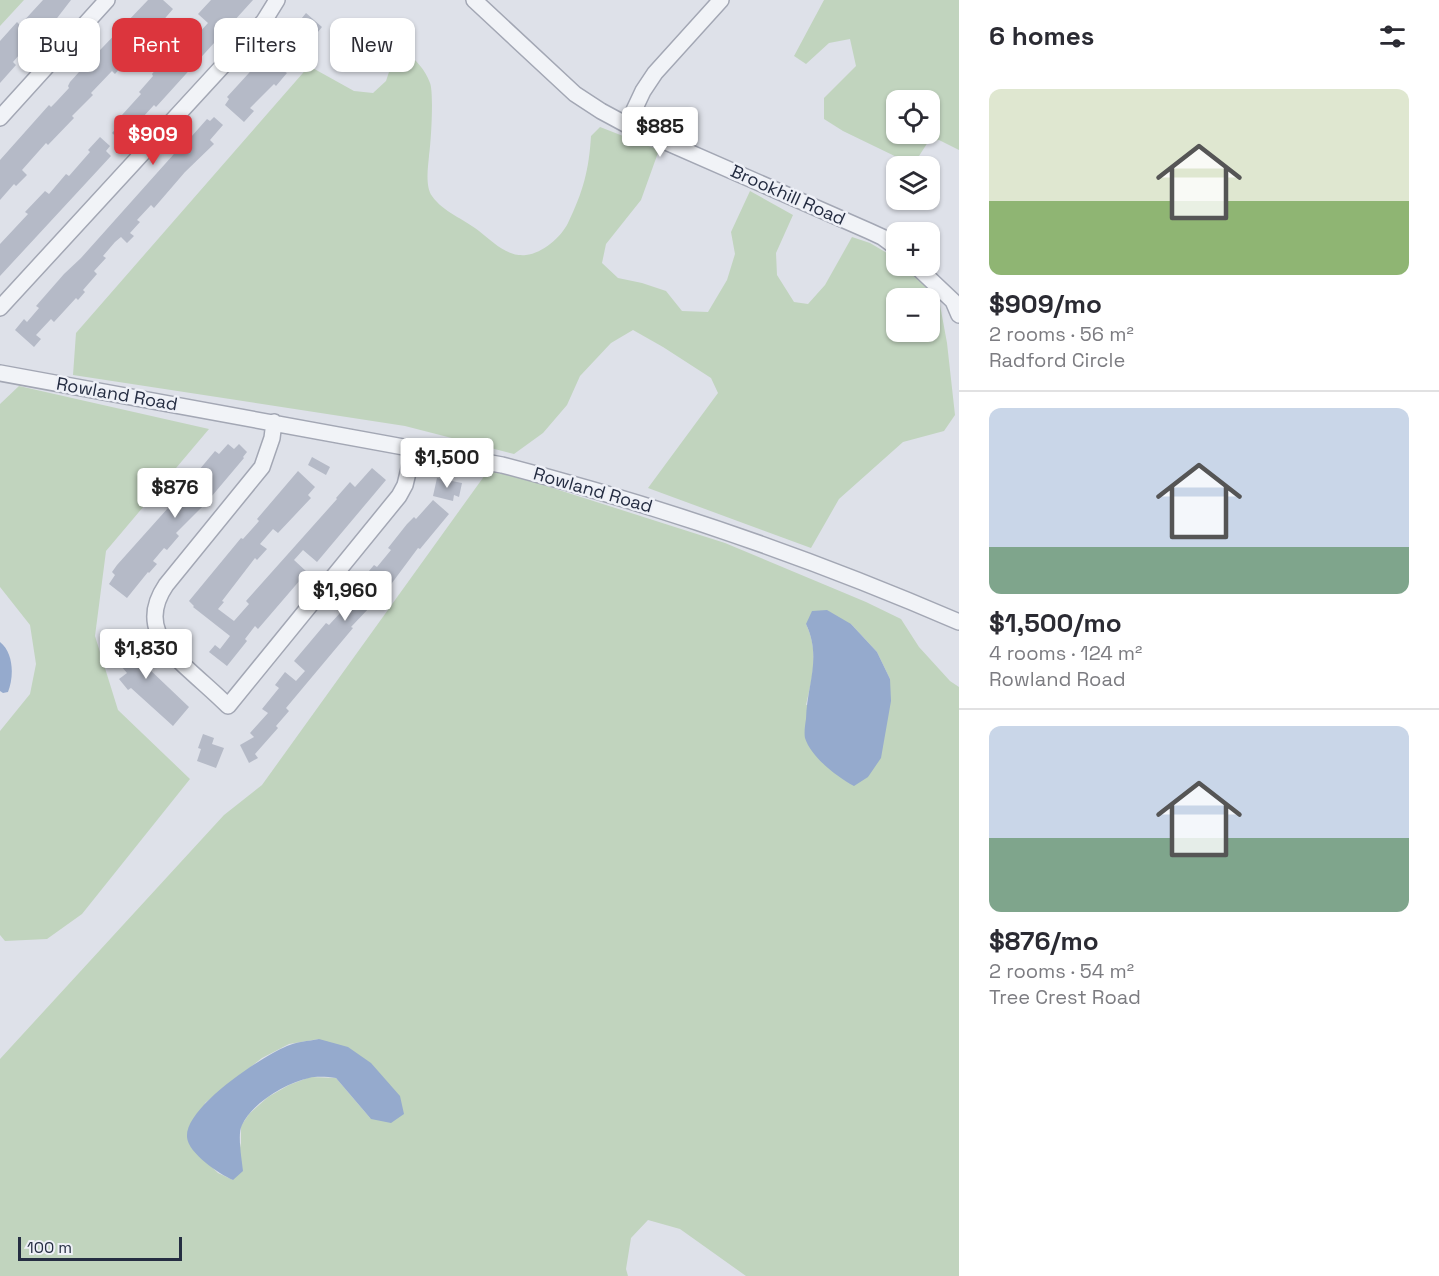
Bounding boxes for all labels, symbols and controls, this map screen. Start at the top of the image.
chip: Buy [18,18,100,72]
chip: Rent [112,18,202,72]
chip: Filters [214,18,318,72]
chip: New [330,18,415,72]
text: 6 homes [989,19,1094,53]
icon: filters [1376,20,1409,53]
map controls [886,90,940,342]
button: locate [886,90,940,144]
pin: $885 [624,107,696,158]
text: $885 [636,113,684,139]
pin: $909 [117,115,189,166]
text: $909 [128,121,178,147]
icon: home [1145,128,1253,236]
button: layers [886,156,940,210]
street label: Brookhill Road [727,159,849,230]
button: + [886,222,940,276]
text: $909/mo [989,287,1102,321]
button: − [886,288,940,342]
text: 2 rooms · 56 m² [989,321,1134,347]
text: Radford Circle [989,347,1125,373]
street label: Rowland Road [55,372,180,416]
pin: $1,500 [398,438,496,489]
text: $1,500 [415,444,479,470]
icon: home [1145,447,1253,555]
street label: Rowland Road [531,462,655,518]
pin: $876 [139,468,211,519]
text: $876 [151,474,199,500]
pin: $1,960 [296,571,394,622]
text: $1,960 [313,577,377,603]
text: $1,500/mo [989,606,1122,640]
pin: $1,830 [97,629,195,680]
text: $1,830 [114,635,178,661]
text: 4 rooms · 124 m² [989,640,1142,666]
text: Rowland Road [989,666,1126,692]
icon: home [1145,765,1253,873]
text: $876/mo [989,924,1099,958]
text: 2 rooms · 54 m² [989,958,1134,984]
text: Tree Crest Road [989,984,1141,1010]
scale bar [18,1234,182,1262]
text: 100 m [27,1237,72,1258]

